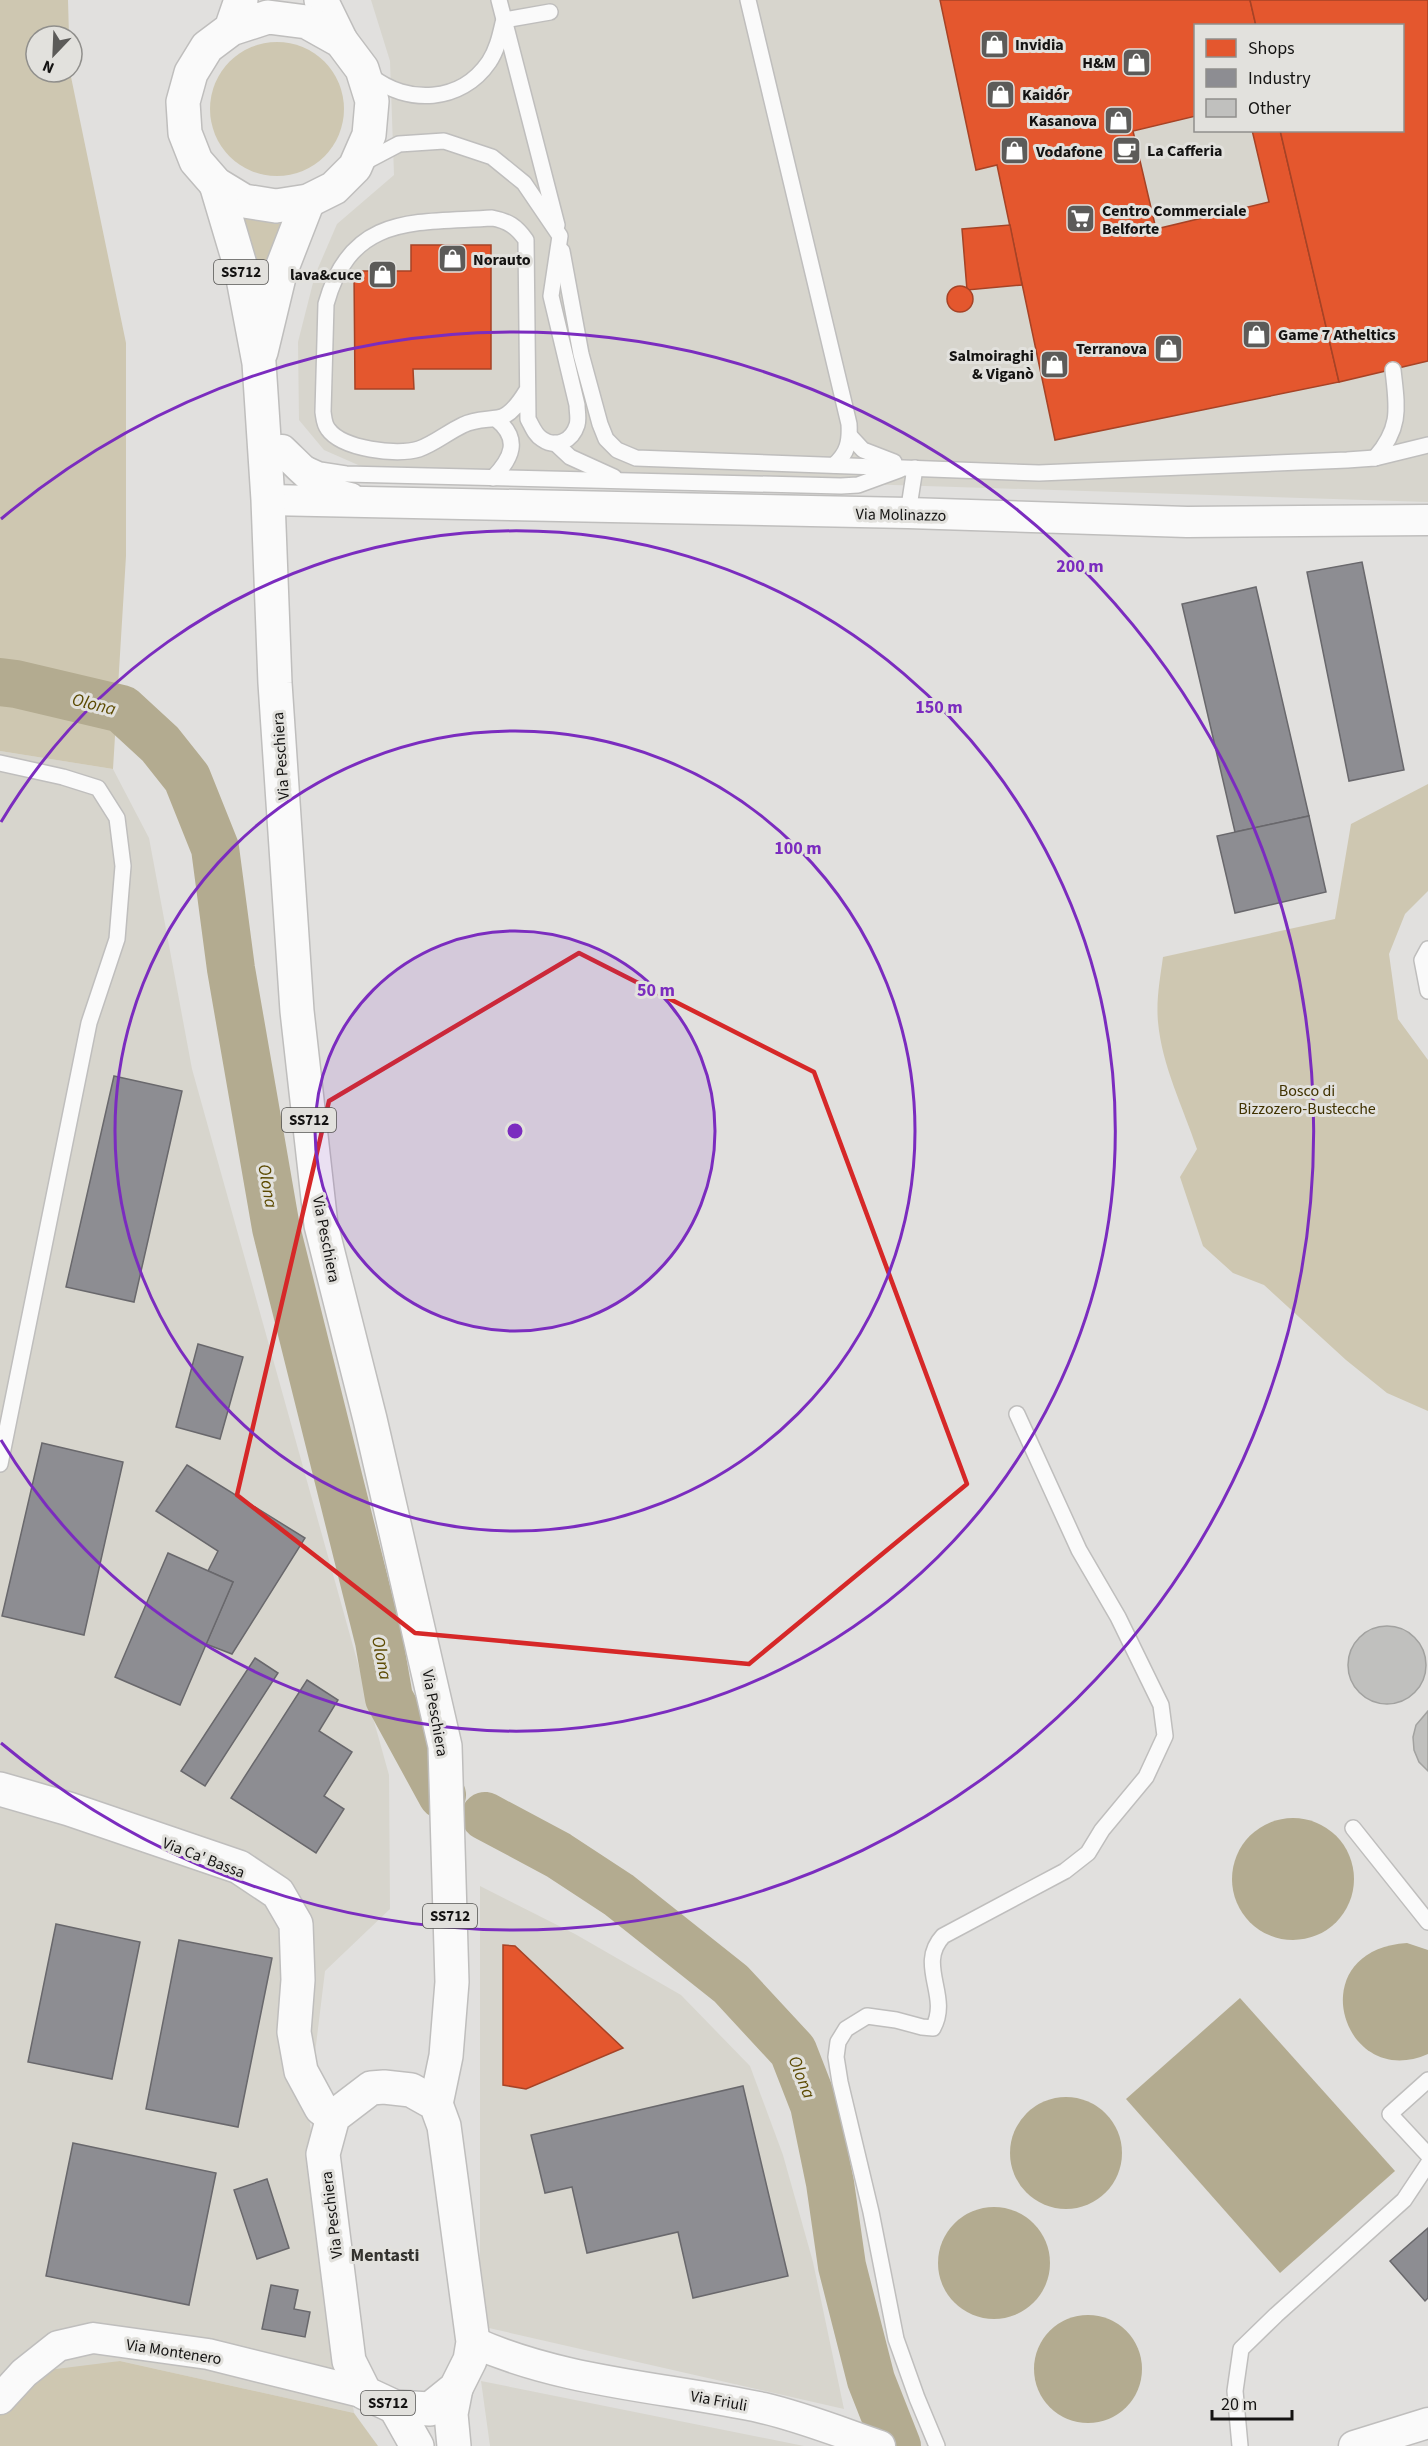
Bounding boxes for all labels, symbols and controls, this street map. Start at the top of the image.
north arrow [24,24,84,84]
legend [1194,24,1404,132]
shop icon: Invidia [978,28,1010,60]
place label: Invidia [1015,34,1064,56]
text: Shops [1248,36,1295,61]
shop icon: H&M [1121,46,1153,78]
place label: H&M [1082,52,1116,74]
text: N [39,55,58,79]
text: Industry [1248,66,1311,91]
shop icon: Kaidór [985,78,1017,110]
place label: Kaidór [1022,84,1070,106]
text: Other [1248,96,1292,121]
shop icon: Kasanova [1102,104,1134,136]
place label: Kasanova [1029,110,1097,132]
cafe icon: La Cafferia [1110,134,1142,166]
shop icon: Vodafone [999,135,1031,167]
place label: La Cafferia [1147,140,1223,162]
place label: Vodafone [1035,141,1103,163]
place label: Centro Commerciale Belforte [1102,200,1246,240]
supermarket icon: Centro Commerciale Belforte [1065,203,1097,235]
shop icon: Norauto [436,243,468,275]
place label: Norauto [473,249,531,271]
shop icon: lava&cuce [367,258,399,290]
road number: SS712 [214,260,268,284]
place label: lava&cuce [290,264,362,286]
shop icon: Game 7 Atheltics [1241,318,1273,350]
place label: Game 7 Atheltics [1278,324,1396,346]
shop icon: Terranova [1152,332,1184,364]
place label: Terranova [1076,338,1147,360]
place label: Salmoiraghi & Viganò [949,345,1034,385]
shop icon: Salmoiraghi & Viganò [1039,348,1071,380]
street label: Via Molinazzo [855,503,947,527]
text: 200 m [1056,554,1104,579]
water label: Olona [69,687,119,722]
text: 150 m [915,695,963,720]
street label: Via Peschiera [267,711,295,801]
text: 100 m [774,836,822,861]
text: 50 m [637,978,675,1003]
park label: Bosco di Bizzozero-Bustecche [1238,1080,1376,1120]
road number: SS712 [282,1108,336,1132]
centre of rings [505,1121,525,1141]
water label: Olona [251,1162,284,1210]
street label: Via Peschiera [307,1194,345,1284]
water label: Olona [365,1634,398,1683]
street label: Via Peschiera [417,1668,453,1758]
street label: Via Ca' Bassa [159,1832,248,1884]
road number: SS712 [423,1904,477,1928]
water label: Olona [782,2052,822,2103]
street label: Via Peschiera [316,2170,348,2260]
district label: Mentasti [351,2243,419,2268]
street label: Via Montenero [125,2334,223,2370]
scale bar [1212,2383,1292,2421]
street label: Via Friuli [689,2385,749,2417]
road number: SS712 [361,2391,415,2415]
text: 20 m [1221,2392,1257,2417]

